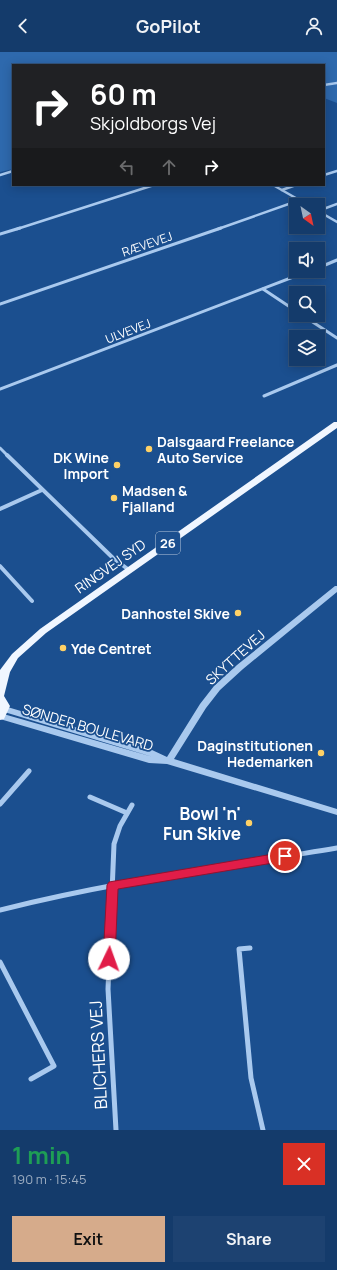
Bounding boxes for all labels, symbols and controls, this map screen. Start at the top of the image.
text: GoPilot [136,14,201,38]
icon: back [12,15,34,37]
icon: person [303,15,325,37]
text: 60 m [90,75,157,113]
icon: right [24,80,76,132]
text: Skjoldborgs Vej [90,111,216,135]
icon: left [116,156,138,178]
icon: ahead [158,156,180,178]
icon: right [200,156,222,178]
north arrow [289,198,325,234]
map controls [289,198,325,366]
street label: RÆVEVEJ [119,227,175,261]
button: sound [289,242,325,278]
button: search [289,286,325,322]
street label: ULVEVEJ [103,315,153,347]
button: layers [289,330,325,366]
place label: Dalsgaard Freelance Auto Service [157,432,295,467]
marker: Dalsgaard Freelance Auto Service [144,444,154,454]
place label: DK Wine Import [53,448,109,483]
marker: DK Wine Import [112,460,122,470]
place label: Madsen & Fjalland [122,481,188,516]
marker: Madsen & Fjalland [109,493,119,503]
road number: 26 [156,532,180,554]
street label: RINGVEJ SYD [71,535,149,597]
place label: Danhostel Skive [121,604,230,623]
marker: Danhostel Skive [233,608,243,618]
street label: SKYTTEVEJ [201,625,269,689]
place label: Yde Centret [71,639,152,658]
marker: Yde Centret [58,643,68,653]
street label: SØNDER BOULEVARD [20,699,156,755]
place label: Daginstitutionen Hedemarken [197,736,313,771]
marker: Daginstitutionen Hedemarken [316,748,326,758]
place label: Bowl 'n' Fun Skive [163,802,241,845]
marker: Bowl 'n' Fun Skive [244,818,254,828]
pin [268,839,302,873]
icon: arrive [274,845,296,867]
position arrow [88,938,130,980]
street label: BLICHERS VEJ [84,1000,112,1110]
text: 1 min [12,1138,71,1171]
button: close [283,1143,325,1185]
text: 190 m · 15:45 [12,1170,86,1188]
button: Exit [12,1216,165,1262]
button: Share [173,1216,325,1262]

